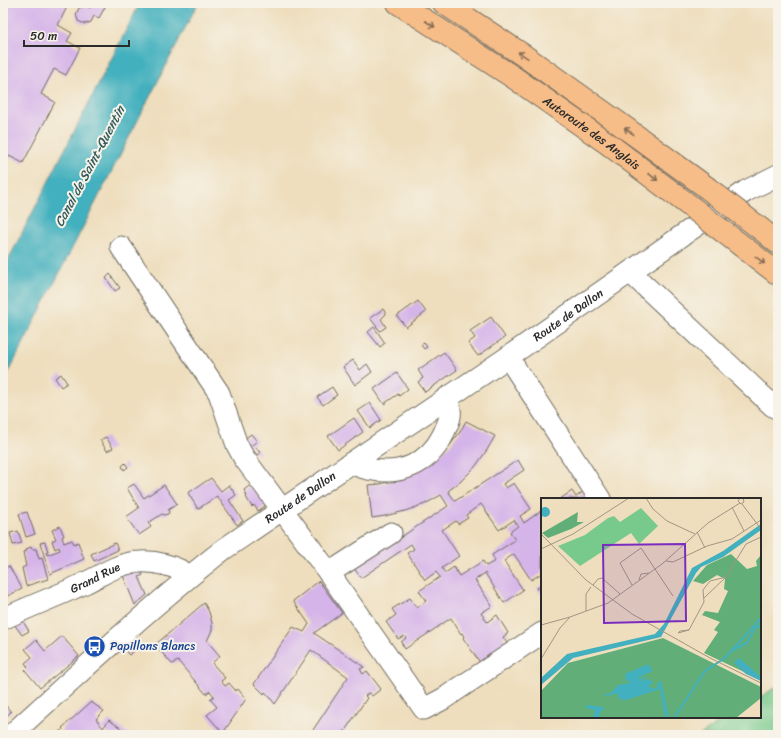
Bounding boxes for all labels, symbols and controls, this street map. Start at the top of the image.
one-way arrow [425,20,436,28]
scale bar [24,22,129,48]
text: 50 m [30,25,57,47]
one-way arrow [518,51,529,59]
street label: Autoroute des Anglais [537,89,645,176]
water label: Canal de Saint-Quentin [48,100,132,231]
one-way arrow [624,127,635,135]
one-way arrow [647,173,658,182]
one-way arrow [755,256,766,265]
street label: Route de Dallon [528,282,609,348]
street label: Route de Dallon [260,465,341,529]
inset map [541,498,761,718]
street label: Grand Rue [66,556,124,600]
bus stop icon: Papillons Blancs [81,633,107,659]
place label: Papillons Blancs [110,635,195,657]

